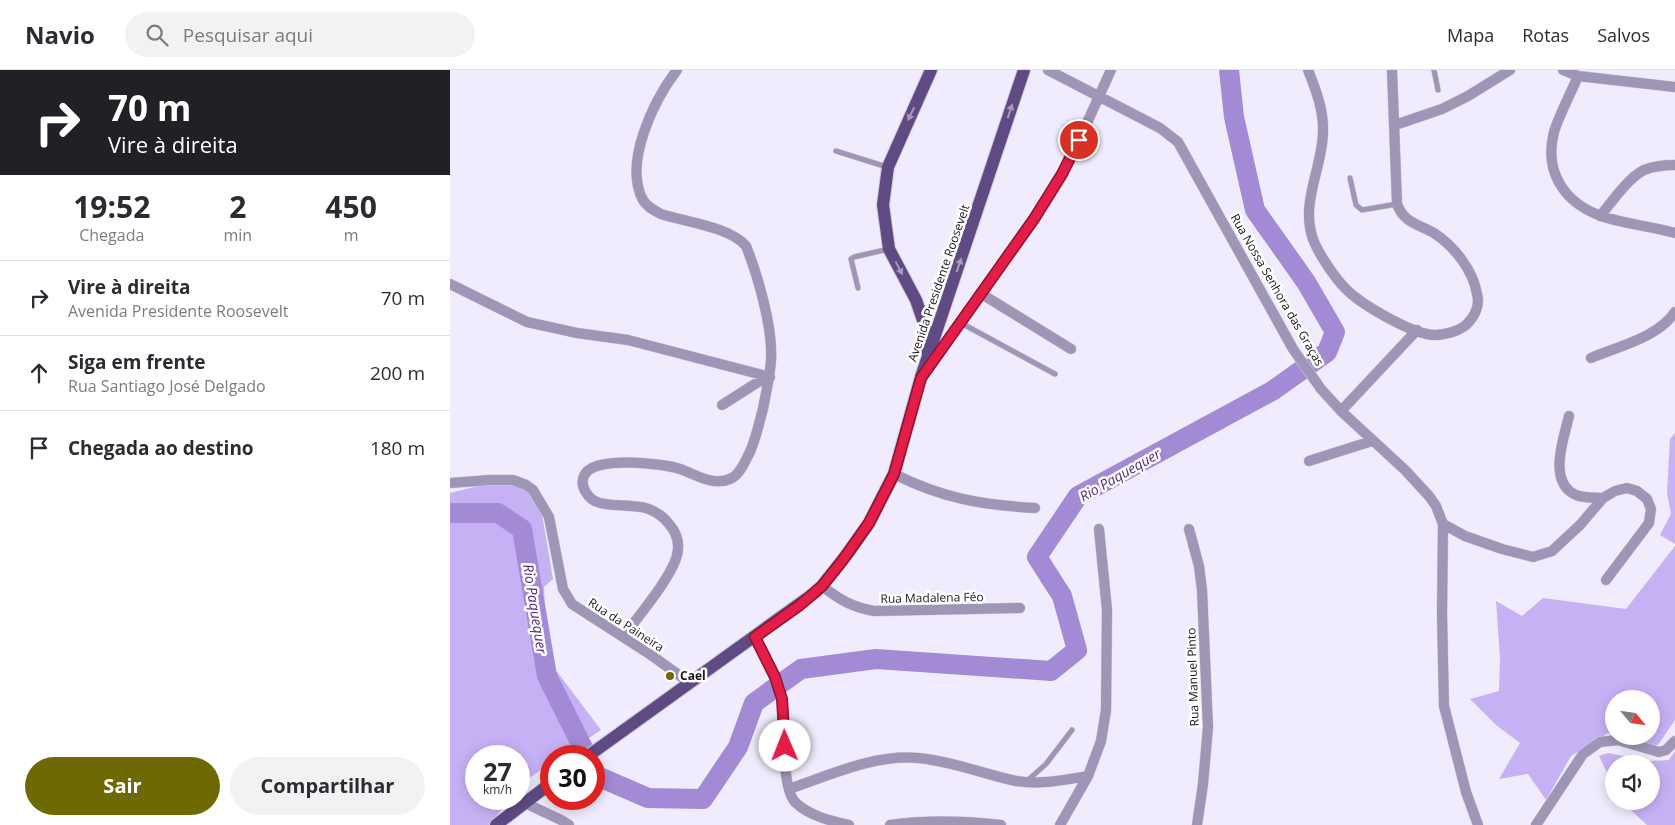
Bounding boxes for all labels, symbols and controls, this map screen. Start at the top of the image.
search box [125,12,475,57]
text: Navio [25,18,95,51]
icon: search [143,21,171,49]
text: Pesquisar aqui [183,22,313,48]
text: Mapa [1447,23,1494,47]
text: Rotas [1522,23,1569,47]
text: Salvos [1597,23,1650,47]
text: 70 m [108,84,191,131]
icon: right [25,90,90,155]
one-way arrow [1007,103,1015,118]
one-way arrow [907,107,915,121]
pin [1058,119,1100,161]
icon: arrive [1065,126,1093,154]
text: Vire à direita [108,129,238,159]
text: 19:52 [73,186,150,227]
text: 2 [229,186,246,227]
text: 450 [325,186,377,227]
street label: Avenida Presidente Roosevelt [904,202,973,364]
street label: Rua Nossa Senhora das Graças [1227,210,1328,369]
text: Chegada [79,224,144,246]
text: min [224,224,252,246]
text: m [344,224,359,246]
one-way arrow [955,257,963,272]
one-way arrow [895,262,904,275]
text: Vire à direita [68,274,191,300]
icon: right [25,284,53,312]
text: 70 m [381,285,425,311]
text: Avenida Presidente Roosevelt [68,300,288,322]
text: Siga em frente [68,349,205,375]
icon: ahead [25,359,53,387]
text: 200 m [370,360,425,386]
text: Rua Santiago José Delgado [68,375,266,397]
icon: arrive [25,434,53,462]
text: Chegada ao destino [68,435,254,461]
text: 180 m [370,435,425,461]
water label: Rio Paquequer [1076,443,1164,505]
water label: Rio Paquequer [519,563,552,656]
street label: Rua Madalena Féo [880,588,984,607]
street label: Rua da Paineira [585,594,668,655]
street label: Rua Manuel Pinto [1182,627,1203,727]
place label: Cael [680,667,706,684]
marker: Cael [664,670,676,682]
north arrow [1605,690,1660,745]
map controls [1605,690,1660,810]
position arrow [758,719,810,771]
speed limit sign: 30 [540,745,605,810]
text: 27 [483,754,512,788]
button: sound [1605,755,1660,810]
button: Sair [25,757,220,815]
button: Compartilhar [230,757,425,815]
text: km/h [483,781,512,798]

